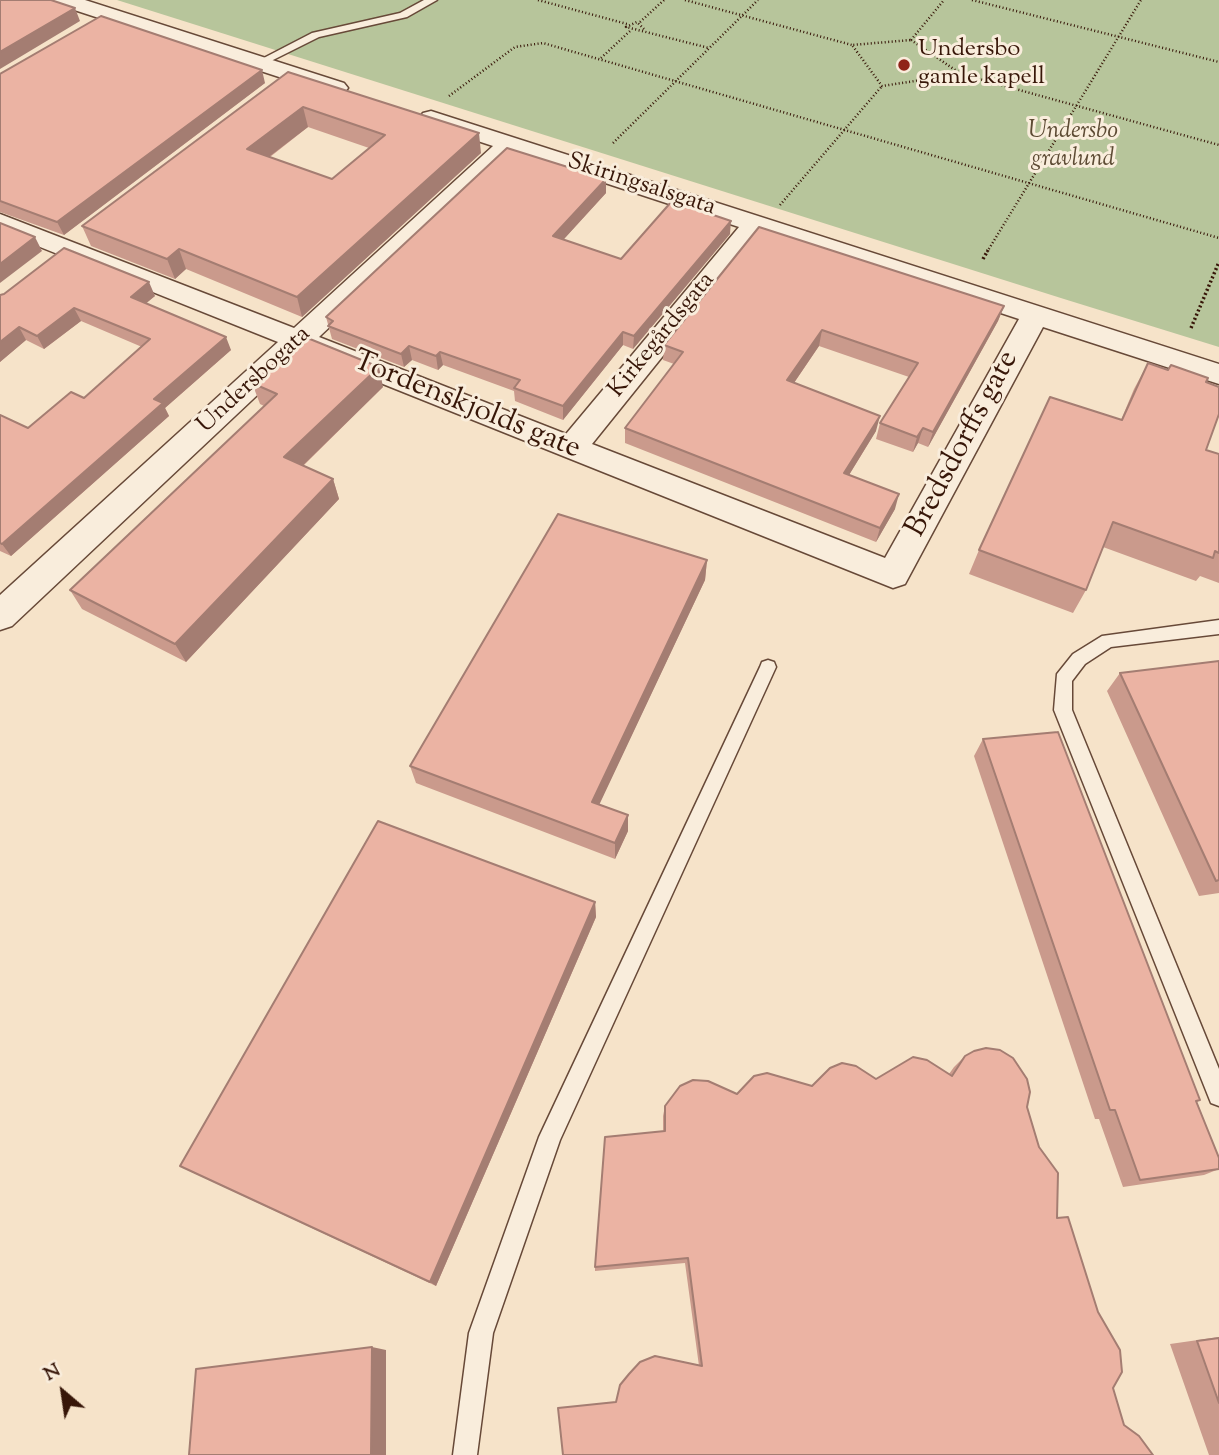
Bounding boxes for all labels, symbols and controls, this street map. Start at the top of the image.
place label: Undersbo gamle kapell [918,37,1045,93]
marker: Undersbo gamle kapell [896,57,912,73]
park label: Undersbo gravlund [1028,119,1118,175]
street label: Skiringsalsgata [563,148,719,224]
street label: Kirkegårdsgata [604,267,722,405]
street label: Undersbogata [192,321,318,441]
street label: Tordenskjolds gate [347,345,585,469]
street label: Bredsdorffs gate [900,346,1028,544]
north arrow [28,1357,98,1427]
text: N [39,1358,66,1389]

